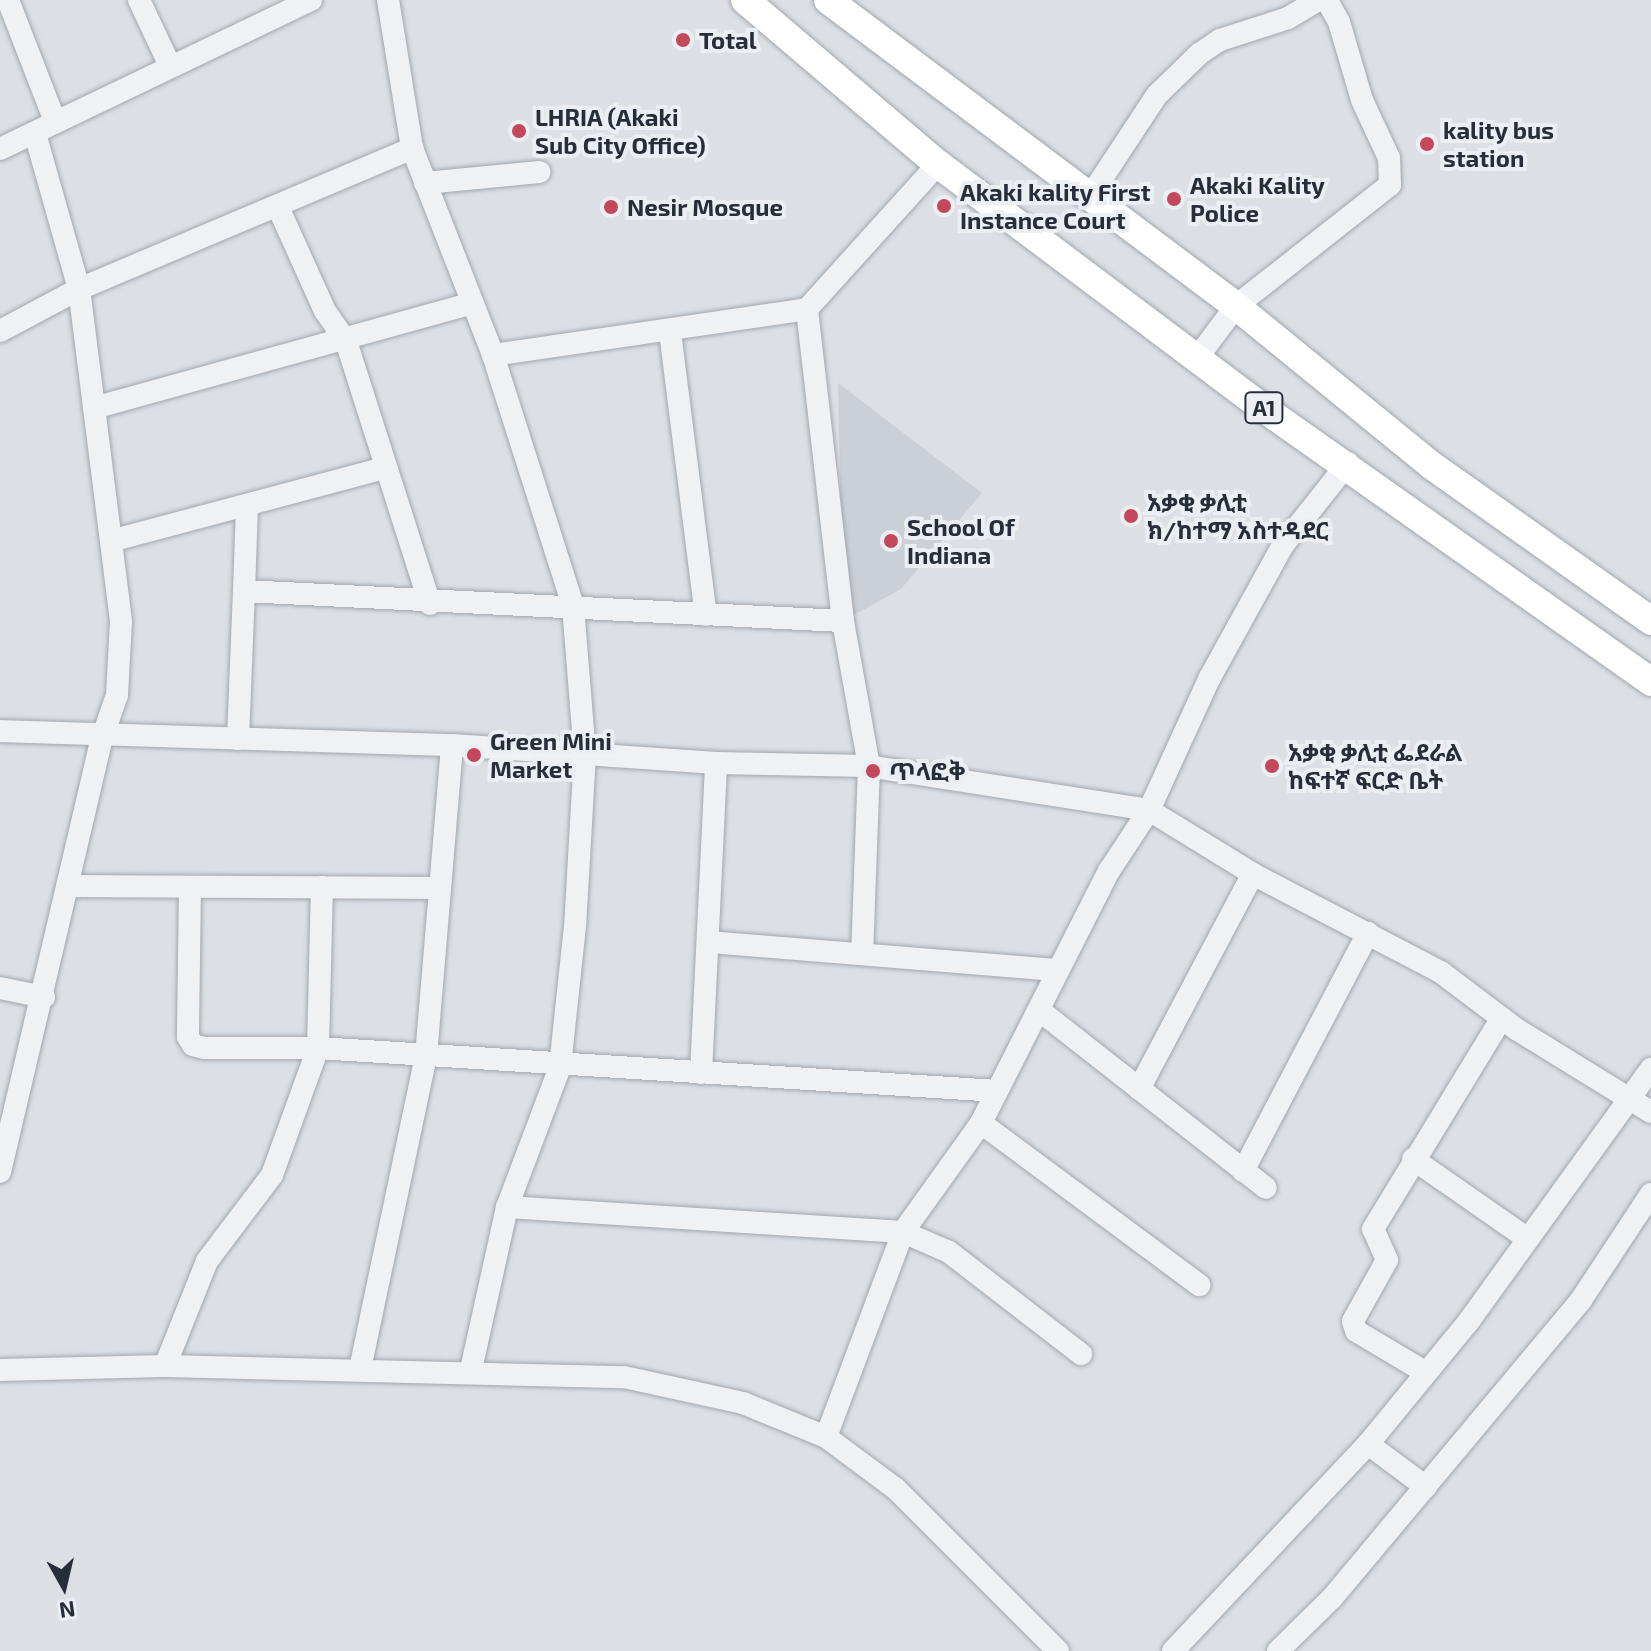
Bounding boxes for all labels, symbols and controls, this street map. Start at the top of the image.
place label: Total [699,26,757,54]
marker: Total [674,31,692,49]
place label: LHRIA (Akaki Sub City Office) [535,103,706,159]
place label: kality bus station [1443,116,1554,172]
marker: LHRIA (Akaki Sub City Office) [510,122,528,140]
marker: kality bus station [1418,135,1436,153]
place label: Akaki Kality Police [1190,171,1325,227]
place label: Akaki kality First Instance Court [960,178,1151,234]
marker: Akaki Kality Police [1165,190,1183,208]
place label: Nesir Mosque [627,193,784,221]
marker: Akaki kality First Instance Court [935,197,953,215]
marker: Nesir Mosque [602,198,620,216]
road number: A1 [1244,390,1284,426]
place label: አቃቂ ቃሊቲ ክ/ከተማ አስተዳደር [1147,488,1329,544]
marker: አቃቂ ቃሊቲ ክ/ከተማ አስተዳደር [1122,507,1140,525]
place label: School Of Indiana [907,513,1015,569]
marker: School Of Indiana [882,532,900,550]
place label: Green Mini Market [490,727,612,783]
place label: አቃቂ ቃሊቲ ፌደራል ከፍተኛ ፍርድ ቤት [1288,738,1462,794]
marker: Green Mini Market [465,746,483,764]
place label: ጥላፎቅ [889,757,965,785]
marker: አቃቂ ቃሊቲ ፌደራል ከፍተኛ ፍርድ ቤት [1263,757,1281,775]
marker: ጥላፎቅ [864,762,882,780]
north arrow [24,1547,104,1627]
text: N [58,1597,77,1625]

